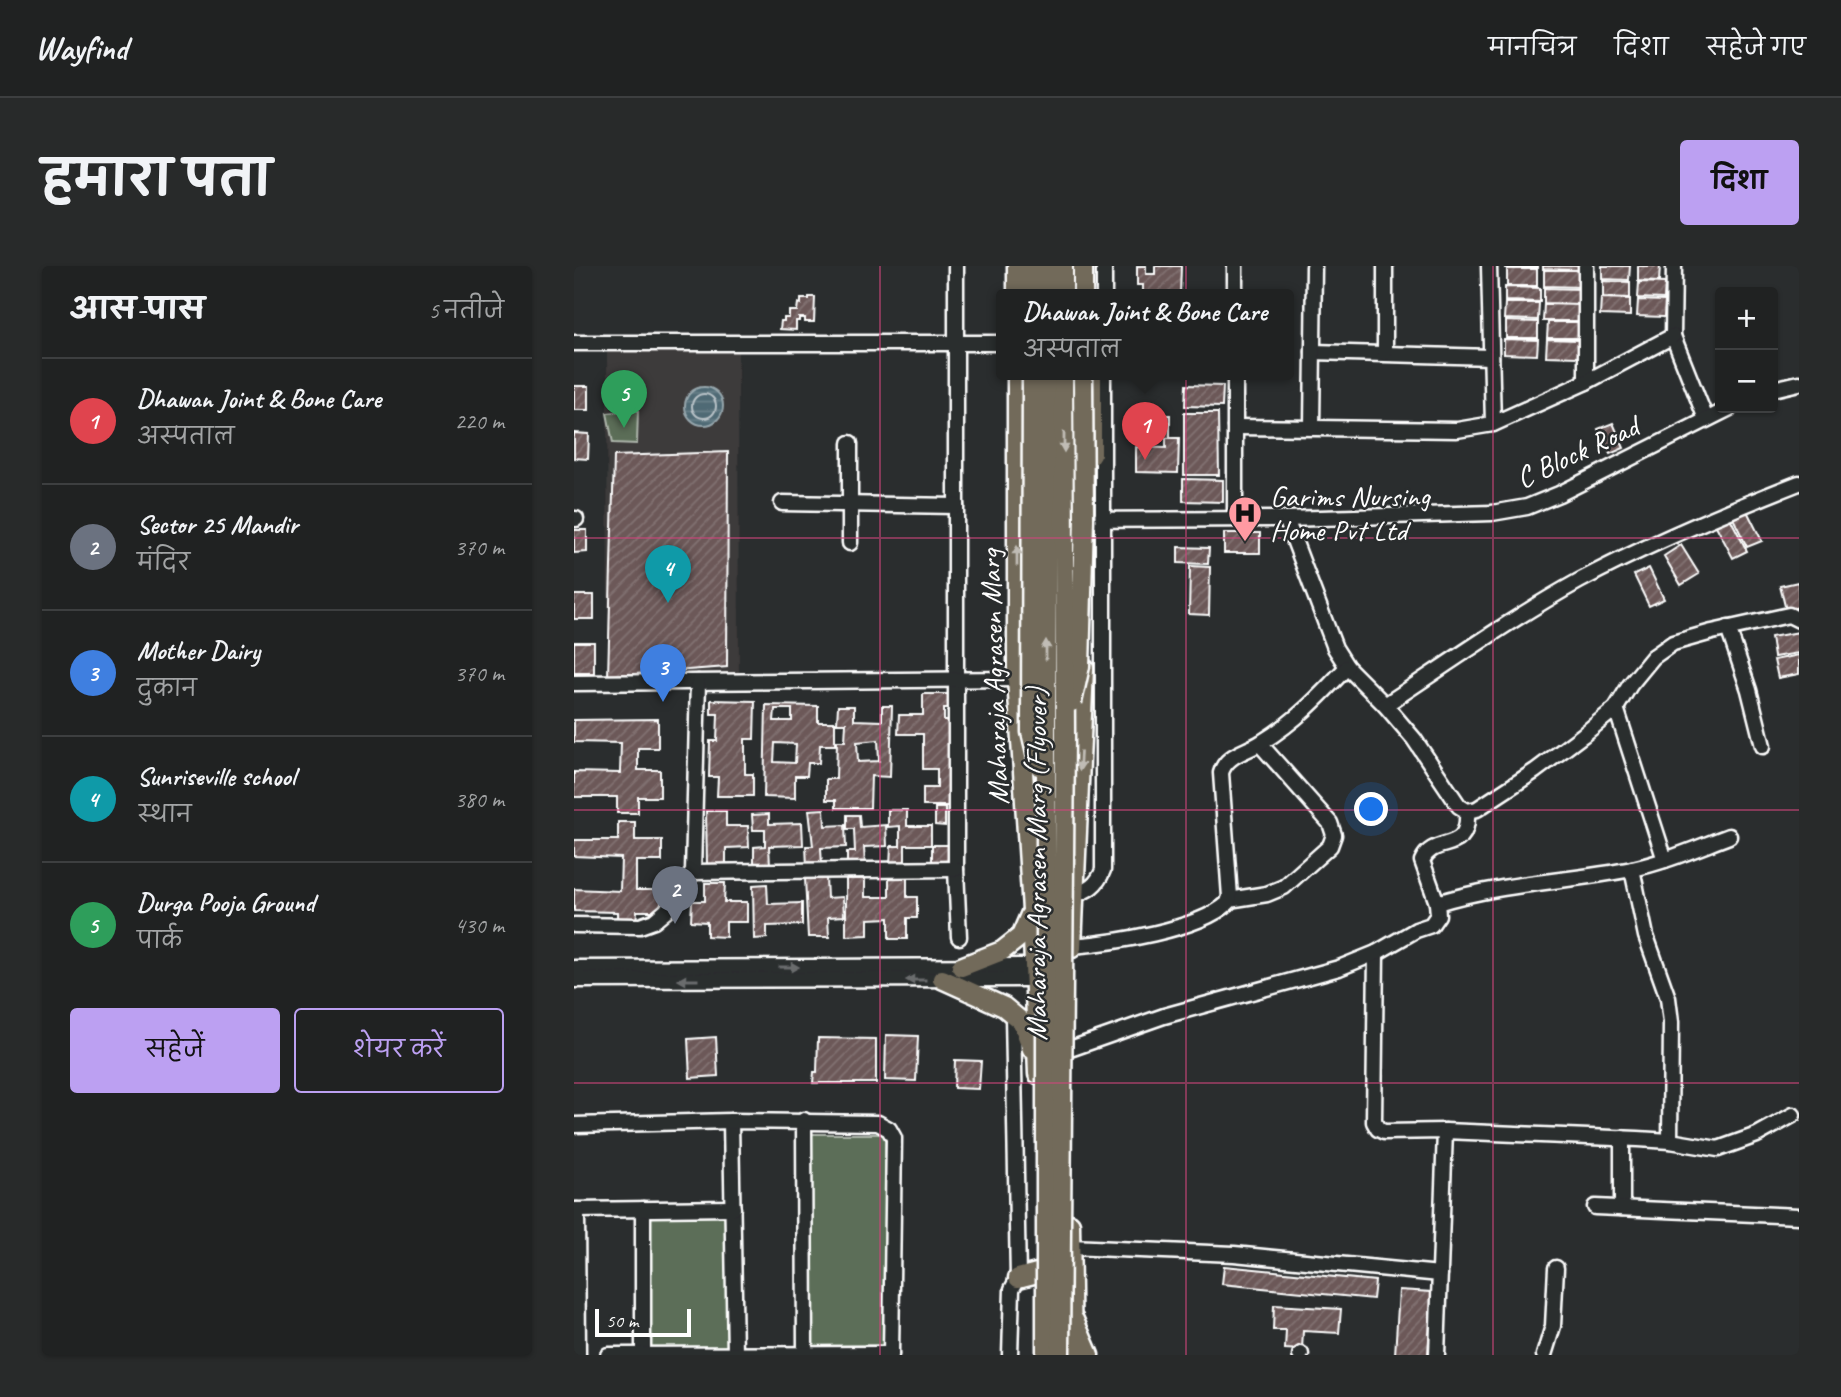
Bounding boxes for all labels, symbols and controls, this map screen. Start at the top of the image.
text: Wayfind [35,27,128,69]
text: मानचित्र [1488,32,1576,62]
text: दिशा [1614,32,1669,62]
text: सहेजे गए [1707,32,1806,62]
button: दिशा [1680,140,1799,225]
text: हमारा पता [42,148,272,210]
map controls [1715,287,1778,413]
button: + [1715,287,1778,350]
popup [996,289,1294,380]
text: आस-पास [70,290,205,328]
text: Dhawan Joint & Bone Care [1023,295,1267,328]
text: 5 नतीजे [428,296,504,325]
text: अस्पताल [1023,335,1121,364]
button: − [1715,350,1778,413]
pin: 5 [601,370,647,428]
text: Dhawan Joint & Bone Care [137,382,381,415]
pin: 1 [1122,402,1168,460]
street label: C Block Road [1510,405,1648,497]
text: 1 [88,407,98,436]
text: 220 m [455,407,504,436]
text: अस्पताल [137,422,235,451]
one-way arrow [1058,432,1070,454]
place label: Garims Nursing Home Pvt Ltd [1270,477,1431,549]
hospital icon: Garims Nursing Home Pvt Ltd [1226,494,1264,543]
text: Sector 25 Mandir [137,508,298,541]
text: 2 [88,533,98,562]
text: 370 m [455,533,504,562]
one-way arrow [1012,544,1023,566]
pin: 4 [645,545,691,603]
street label: Maharaja Agrasen Marg [970,546,1017,805]
text: मंदिर [137,548,190,577]
text: Mother Dairy [137,634,260,667]
one-way arrow [1040,639,1052,661]
pin: 3 [640,644,686,702]
text: 3 [88,659,98,688]
text: 370 m [455,659,504,688]
text: दुकान [137,674,197,703]
street label: Maharaja Agrasen Marg (Flyover) [1017,685,1055,1041]
one-way arrow [1074,750,1085,772]
text: Sunriseville school [137,760,295,793]
text: 4 [88,785,98,814]
text: 380 m [455,785,504,814]
your location [1354,792,1388,826]
text: स्थान [137,800,192,829]
pin: 2 [652,866,698,924]
text: Durga Pooja Ground [137,886,315,919]
text: 5 [88,911,98,940]
text: 430 m [455,911,504,940]
text: पार्क [137,926,182,955]
one-way arrow [778,961,800,973]
one-way arrow [677,974,699,986]
one-way arrow [905,974,927,986]
button: सहेजें [70,1008,280,1093]
button: शेयर करें [294,1008,504,1093]
scale bar [595,1306,691,1338]
text: 50 m [606,1309,638,1333]

